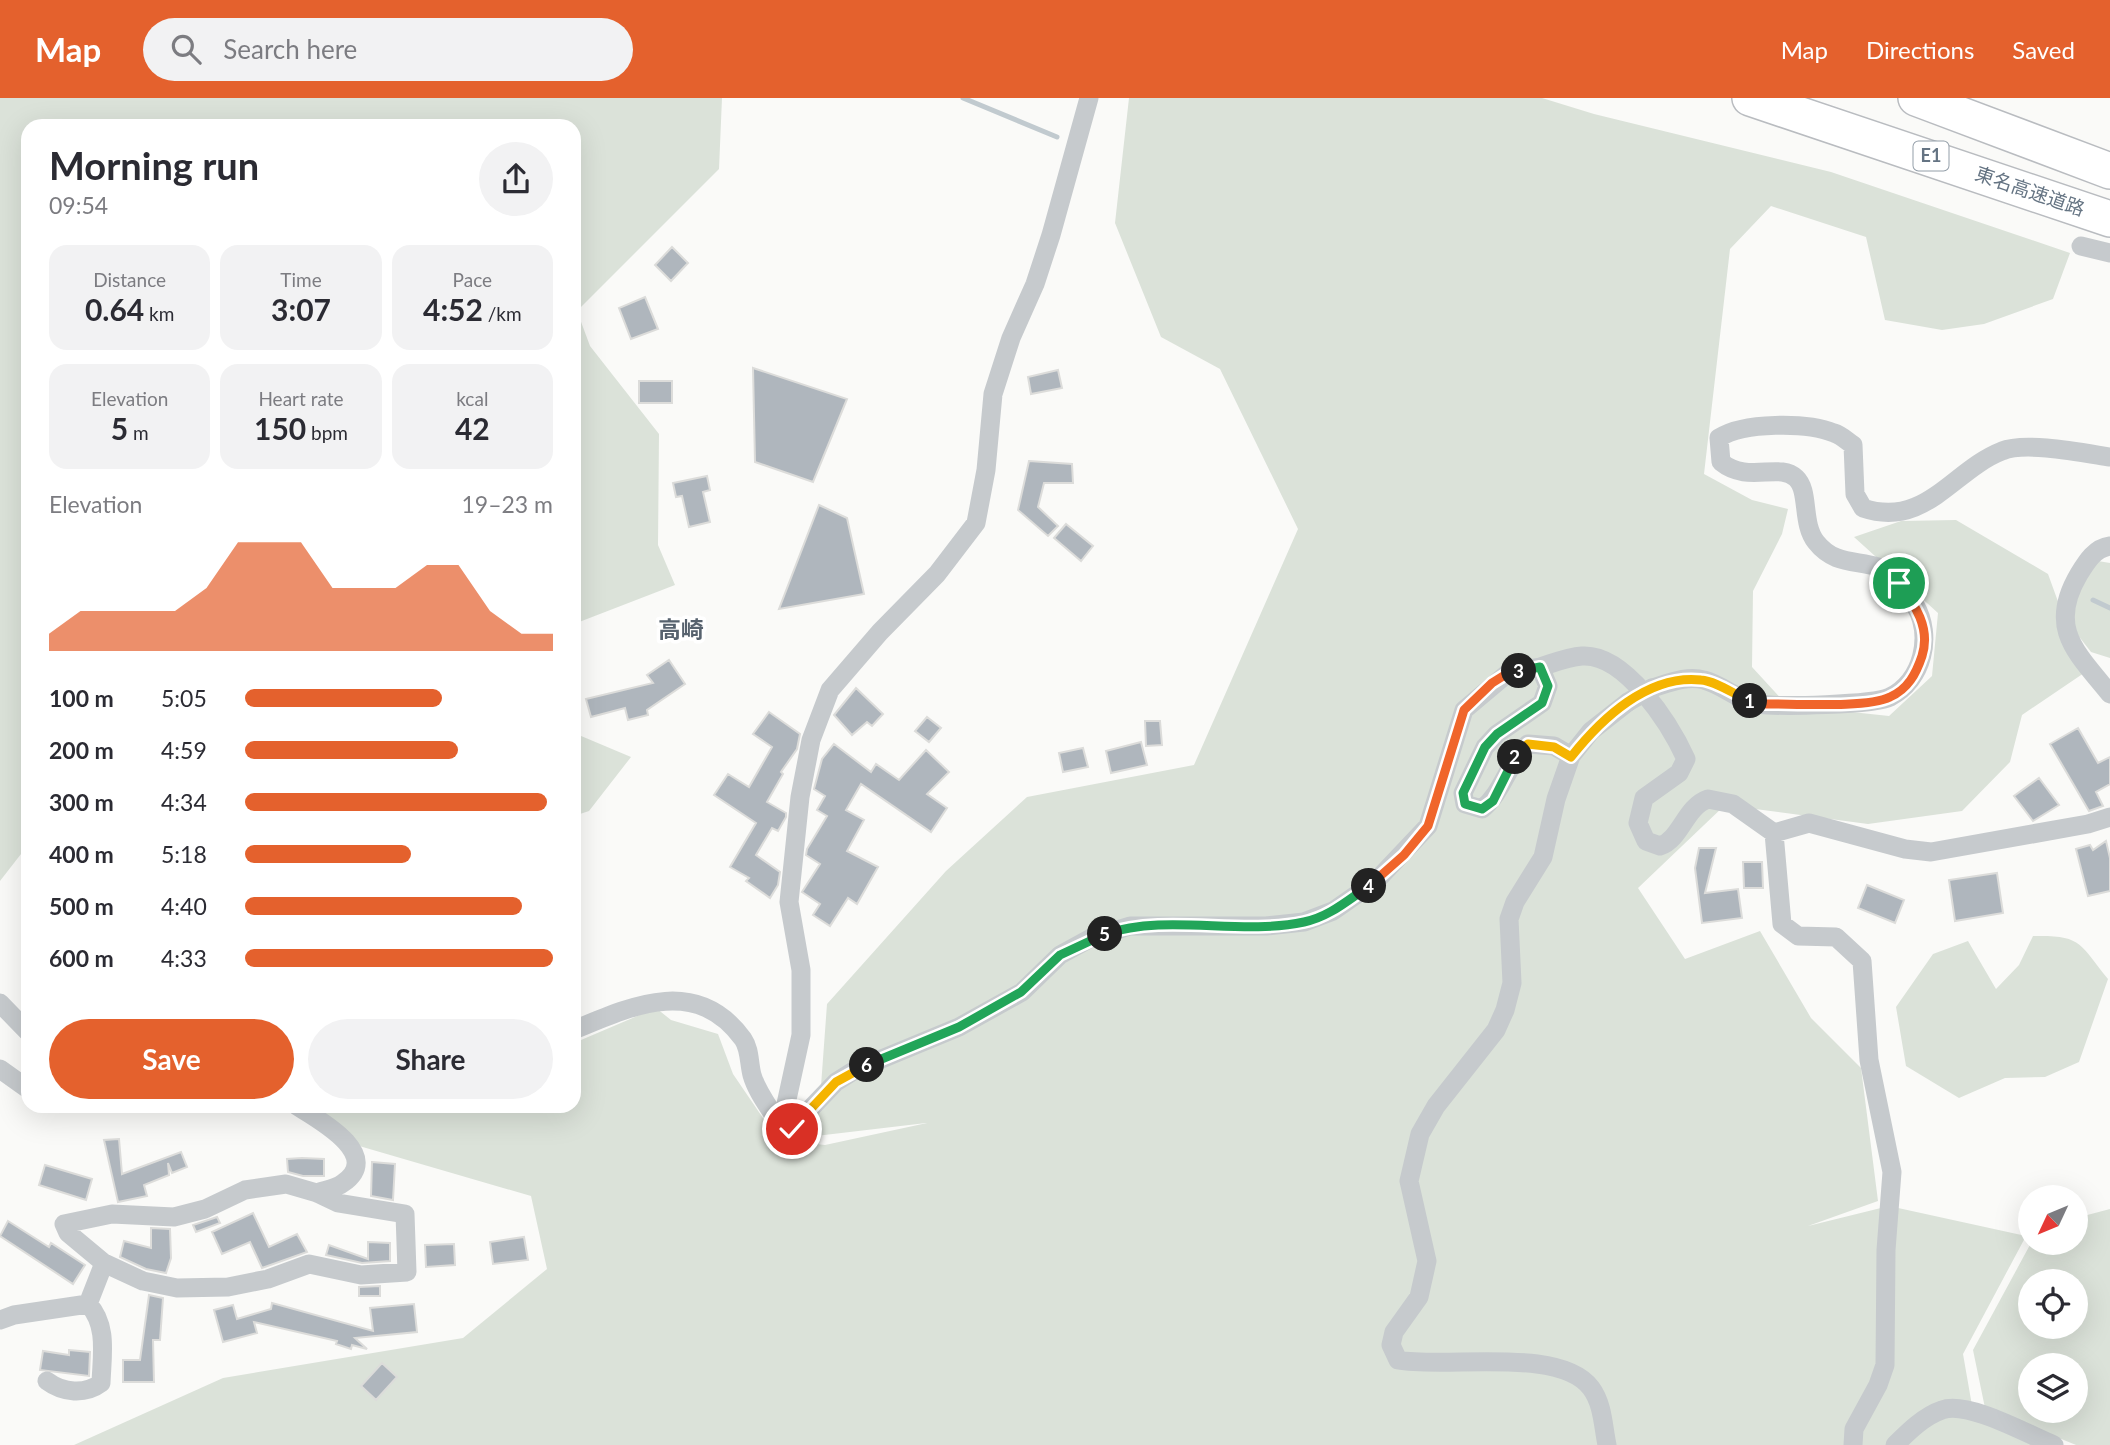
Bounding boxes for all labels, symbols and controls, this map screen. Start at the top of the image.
search box [143,18,633,81]
text: Map [35,29,101,69]
icon: search [167,30,205,68]
text: Search here [223,33,357,65]
text: Map [1781,35,1828,64]
text: Directions [1866,35,1974,64]
text: Saved [2012,35,2075,64]
text: Morning run [49,142,259,188]
button: share [479,142,553,216]
road number: E1 [1913,142,1948,170]
street label: 東名高速道路 [1973,161,2088,220]
text: 09:54 [49,191,108,219]
text: Distance [93,268,166,291]
text: Time [280,268,322,291]
text: Pace [453,268,492,291]
text: 0.64 [85,291,144,327]
text: 3:07 [271,291,331,327]
text: 4:52 [423,291,483,327]
text: km [144,302,174,325]
text: /km [483,302,522,325]
text: Elevation [91,387,168,410]
text: Heart rate [258,387,344,410]
text: kcal [456,387,488,410]
text: 5 [111,410,128,446]
text: 150 [254,410,306,446]
text: 42 [455,410,490,446]
text: m [128,421,149,444]
text: bpm [306,421,348,444]
text: Elevation [49,490,142,518]
text: 19–23 m [461,490,553,518]
pin [1869,553,1929,613]
icon: arrive [1880,564,1918,602]
district label: 高崎 [658,615,704,643]
pin: 3 [1502,654,1536,688]
text: 3 [1513,659,1524,682]
text: 100 m [49,684,114,712]
text: 5:05 [161,684,207,712]
pin: 1 [1732,684,1768,718]
text: 1 [1744,689,1755,712]
text: 200 m [49,736,114,764]
text: 4:59 [161,736,207,764]
pin: 2 [1498,740,1532,774]
text: 2 [1509,745,1520,768]
text: 300 m [49,788,114,816]
text: 4:34 [161,788,207,816]
text: 400 m [49,840,114,868]
text: 5:18 [161,840,207,868]
pin: 4 [1352,868,1386,904]
text: 4 [1363,874,1374,897]
text: 500 m [49,892,114,920]
text: 4:40 [161,892,207,920]
pin: 5 [1088,916,1122,952]
text: 5 [1099,922,1110,945]
text: 600 m [49,944,114,972]
text: 4:33 [161,944,207,972]
button: Save [49,1019,294,1099]
button: Share [308,1019,553,1099]
pin: 6 [850,1048,884,1082]
text: 6 [861,1053,872,1076]
pin [762,1099,822,1159]
icon: check [773,1110,811,1148]
north arrow [2018,1185,2088,1255]
map controls [2018,1185,2088,1423]
button: locate [2018,1269,2088,1339]
button: layers [2018,1353,2088,1423]

